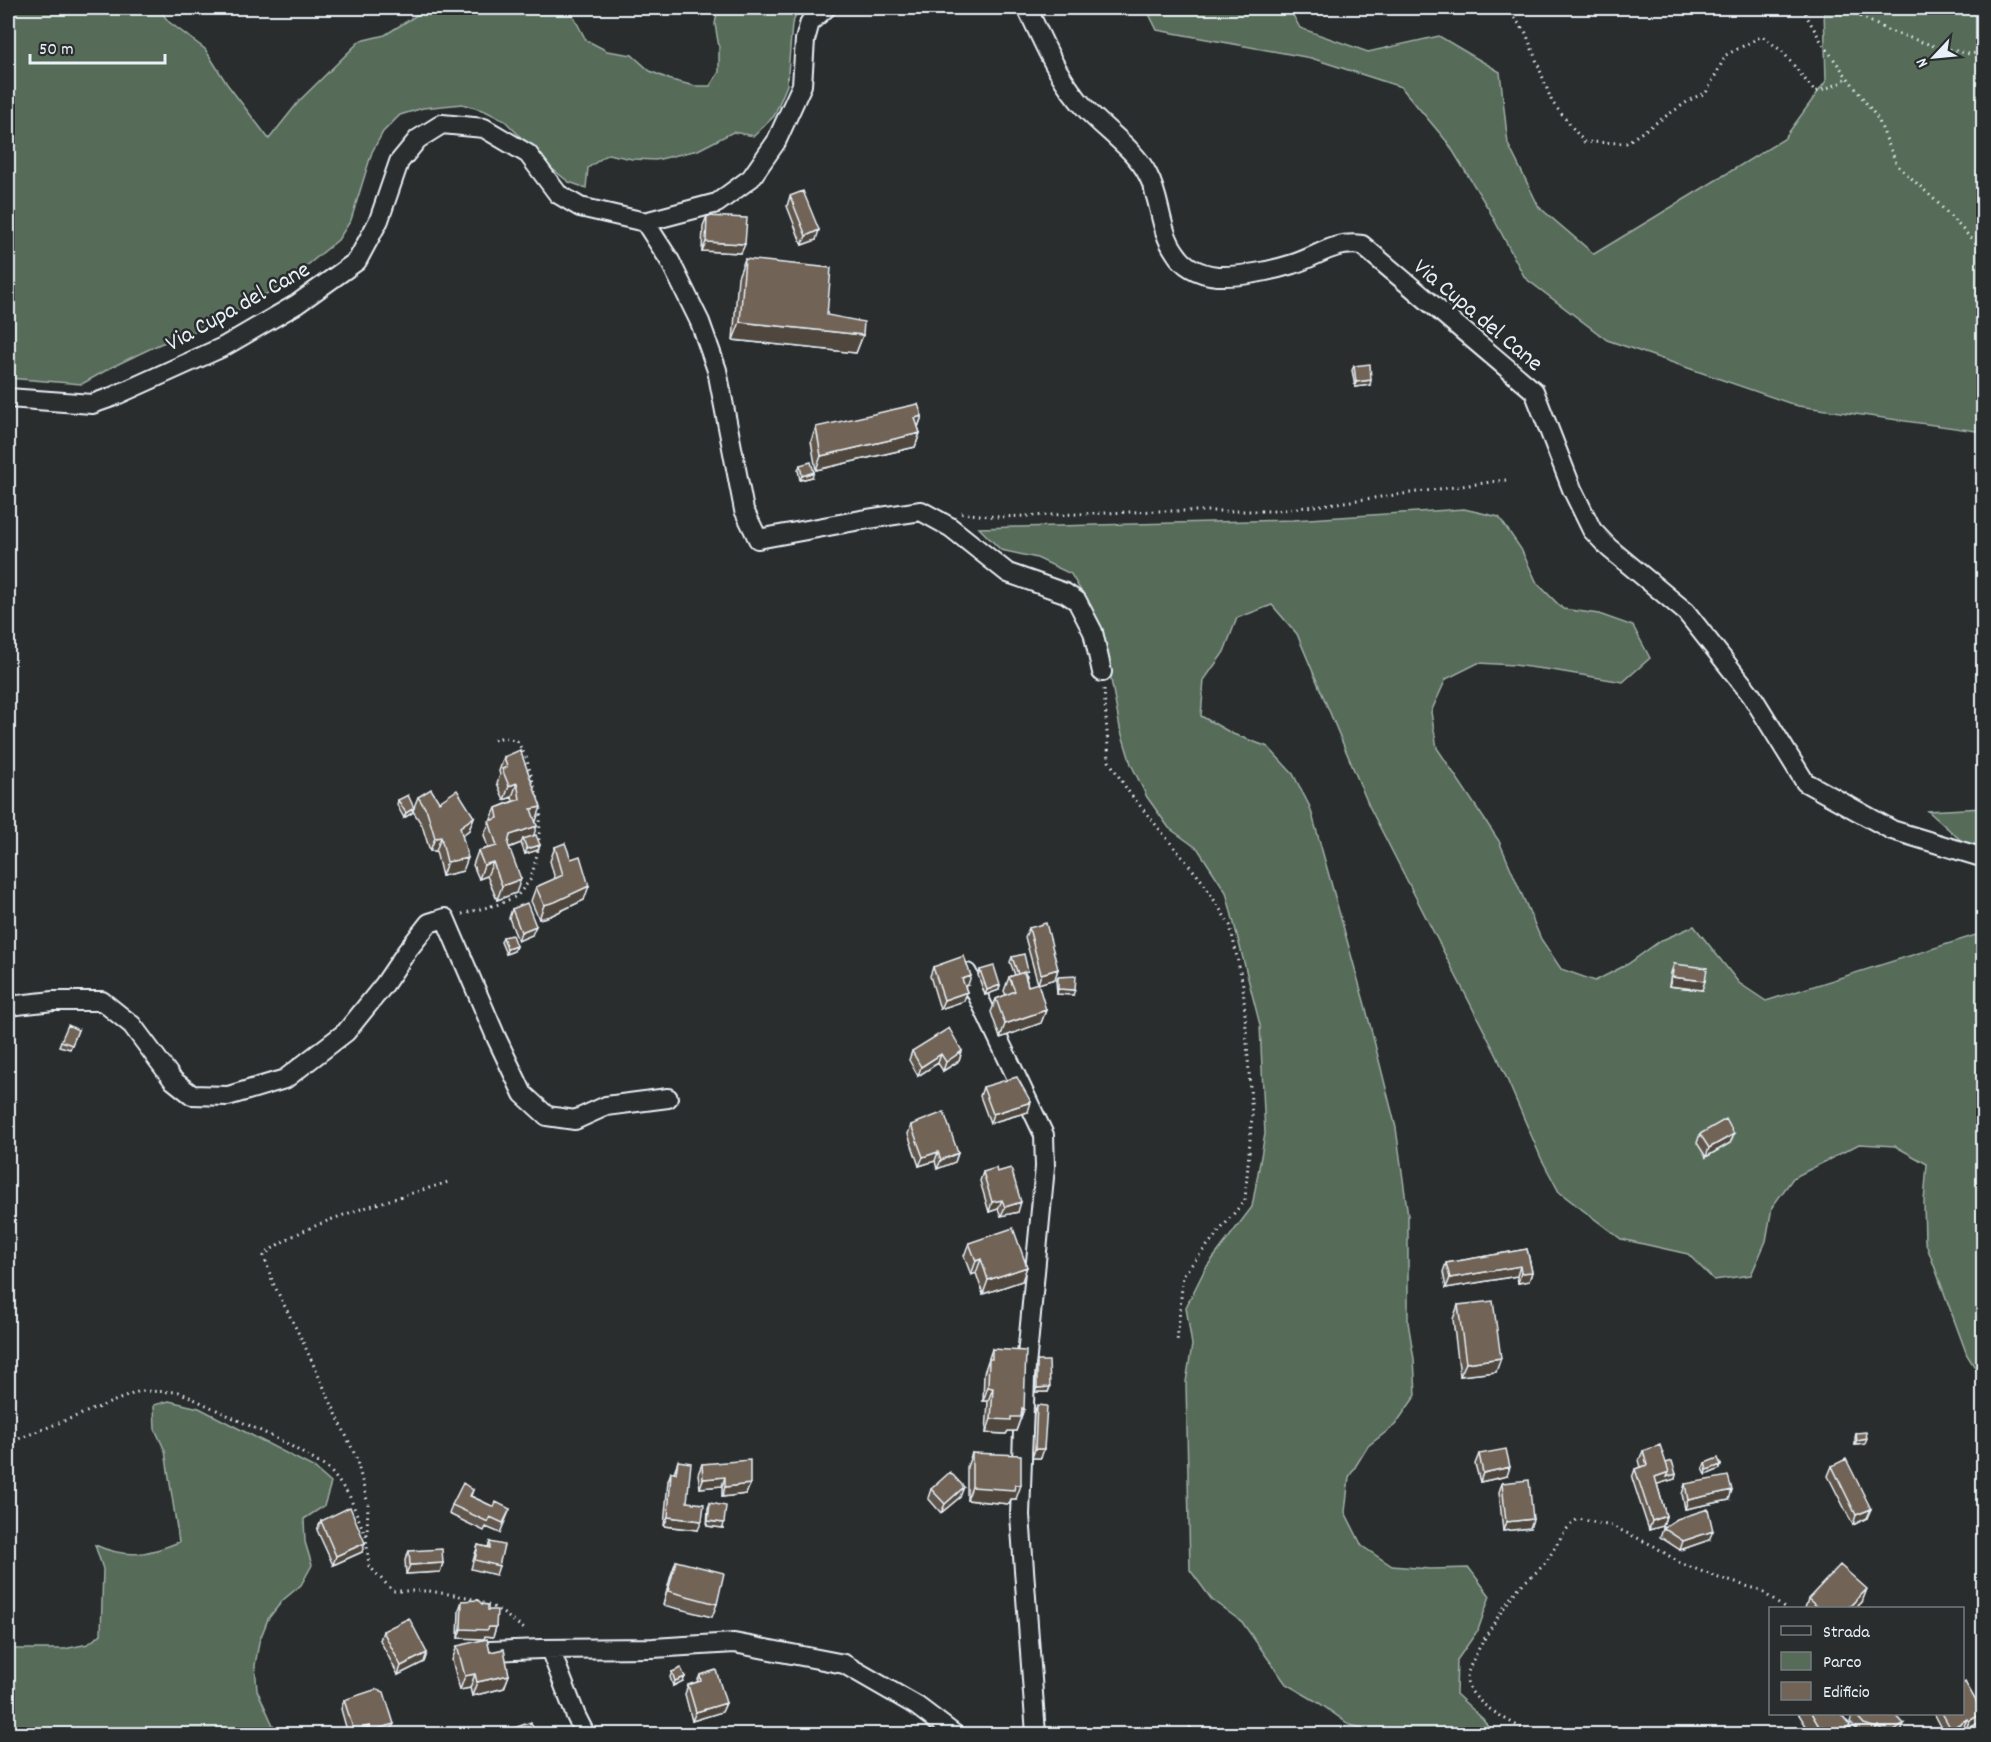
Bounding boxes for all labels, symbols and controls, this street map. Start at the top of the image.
scale bar [30,27,165,65]
north arrow [1904,27,1964,87]
text: 50 m [39,38,74,63]
text: N [1911,54,1935,71]
street label: Via Cupa del Cane [1405,252,1549,381]
street label: Via Cupa del Cane [160,254,317,361]
legend [1769,1607,1964,1715]
text: Strada [1823,1621,1870,1646]
text: Parco [1823,1651,1862,1676]
text: Edificio [1823,1681,1870,1706]

